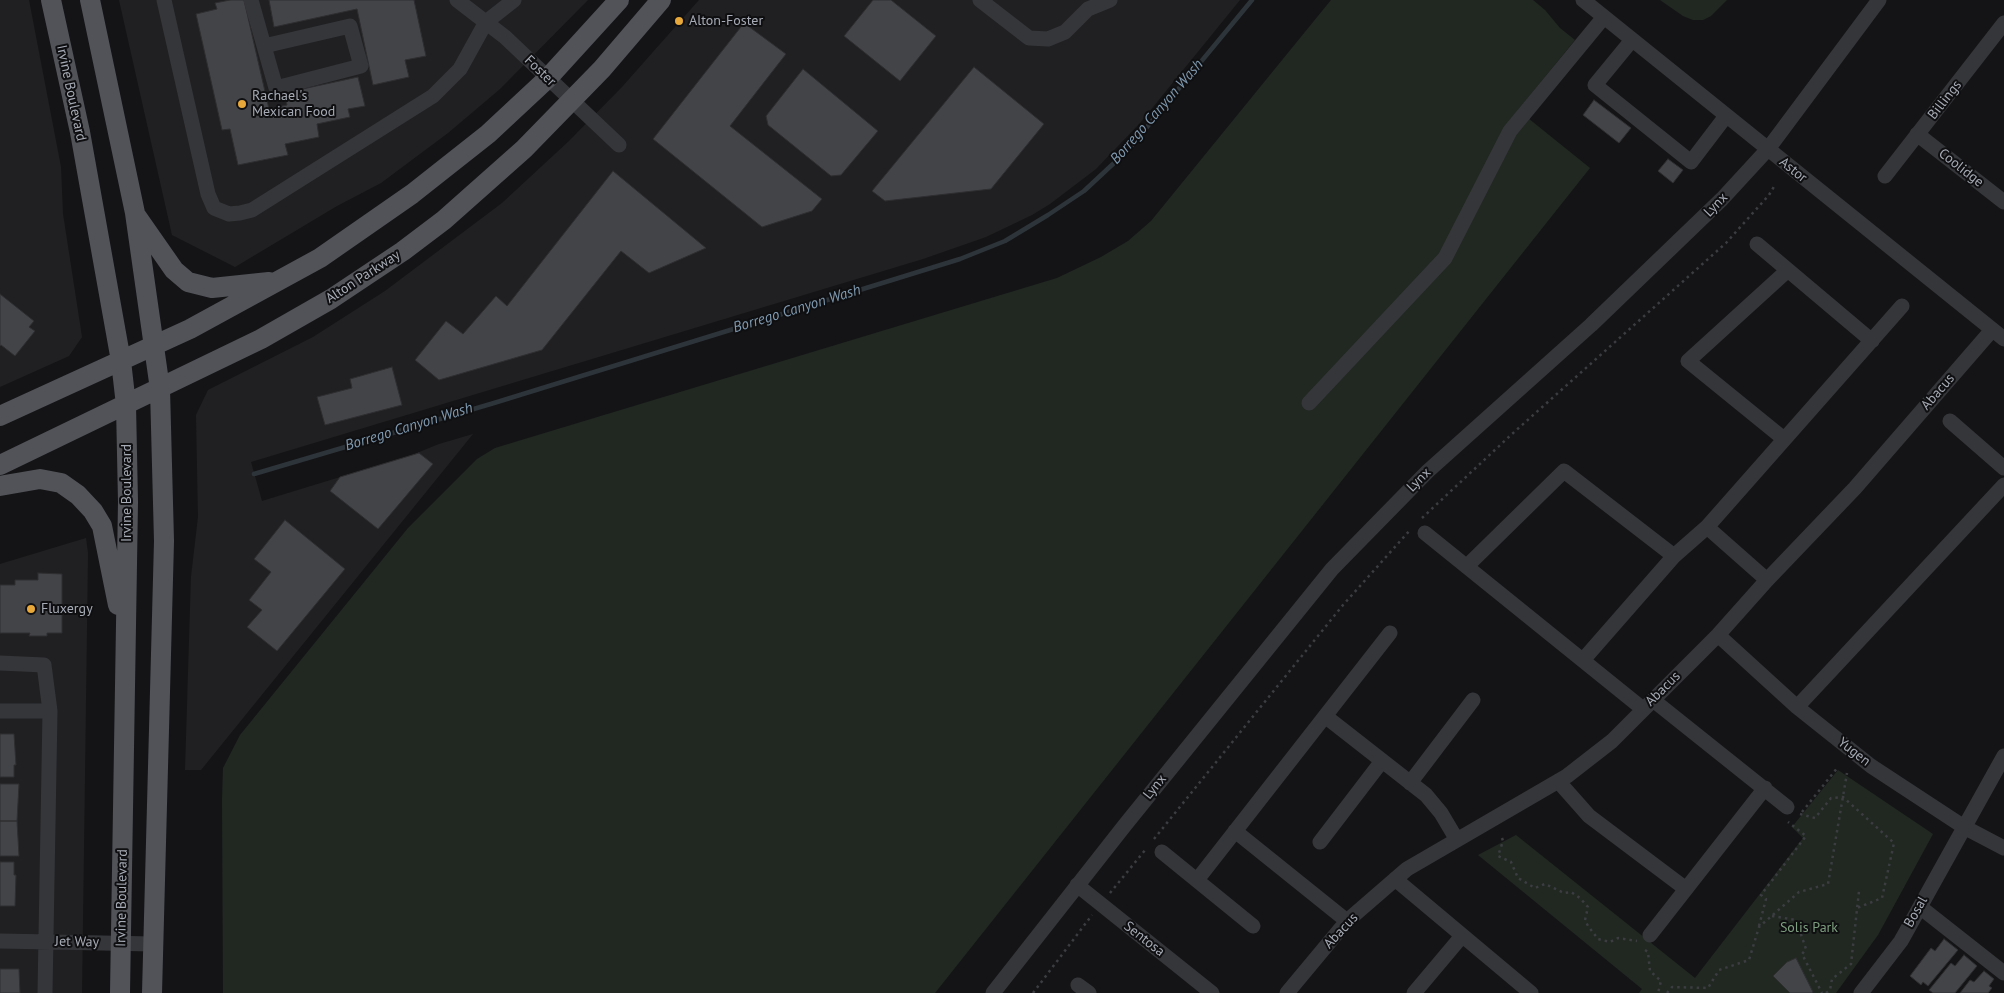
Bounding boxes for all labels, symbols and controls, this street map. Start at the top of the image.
place label: Alton-Foster [689,13,763,29]
marker: Alton-Foster [673,15,685,27]
street label: Irvine Boulevard [53,43,89,143]
street label: Foster [521,52,559,90]
water label: Borrego Canyon Wash [1107,56,1207,168]
street label: Billings [1925,77,1965,123]
place label: Rachael's Mexican Food [252,88,335,120]
marker: Rachael's Mexican Food [236,98,248,110]
street label: Coolidge [1935,145,1987,191]
street label: Astor [1776,154,1810,186]
street label: Lynx [1700,189,1732,221]
street label: Alton Parkway [323,247,403,307]
water label: Borrego Canyon Wash [731,281,863,337]
street label: Abacus [1918,370,1958,414]
water label: Borrego Canyon Wash [343,399,475,455]
street label: Irvine Boulevard [119,444,135,542]
street label: Lynx [1403,464,1435,496]
place label: Fluxergy [41,601,93,617]
marker: Fluxergy [25,603,37,615]
street label: Abacus [1642,668,1684,710]
street label: Yugen [1834,734,1874,770]
street label: Lynx [1140,771,1170,803]
street label: Irvine Boulevard [113,849,131,947]
street label: Bosal [1901,894,1931,930]
street label: Abacus [1320,910,1362,952]
street label: Sentosa [1120,918,1168,960]
park label: Solis Park [1780,920,1838,936]
street label: Jet Way [55,933,99,951]

